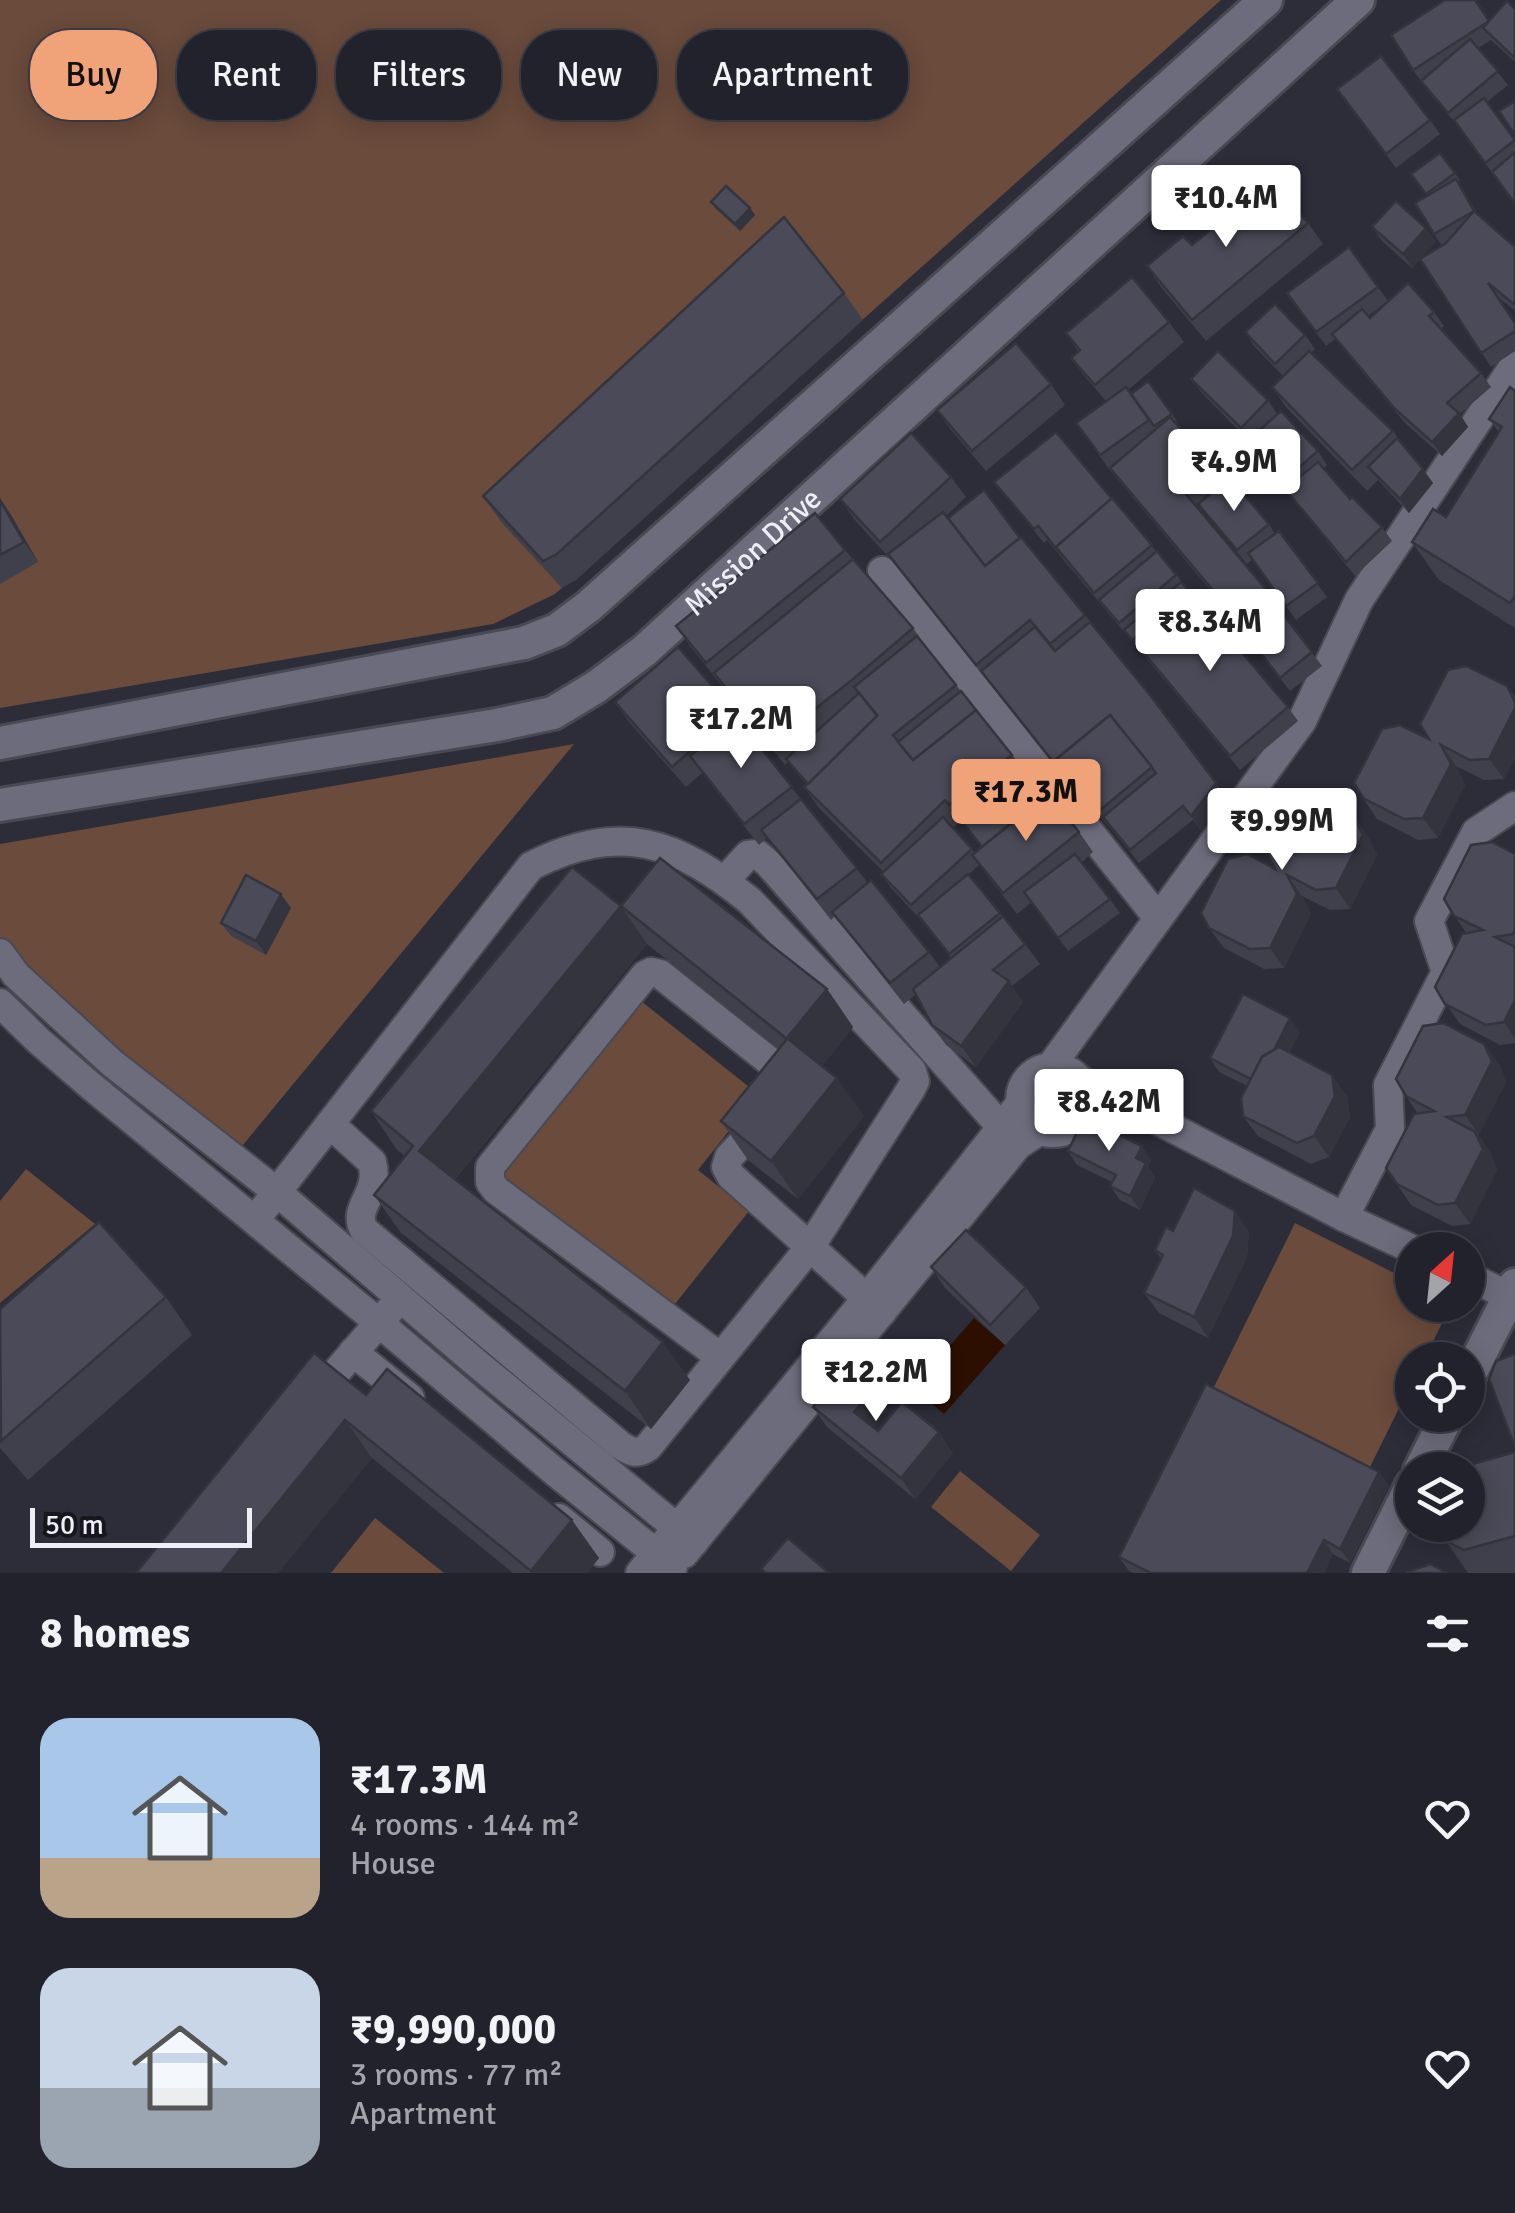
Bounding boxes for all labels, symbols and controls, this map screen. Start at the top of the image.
chip: Buy [30,30,157,120]
chip: Rent [177,30,316,120]
chip: Filters [336,30,501,120]
chip: New [521,30,657,120]
chip: Apartment [677,30,908,120]
pin: ₹10.4M [1145,165,1307,250]
text: ₹10.4M [1174,178,1278,217]
pin: ₹4.9M [1164,429,1304,514]
text: ₹4.9M [1190,442,1278,481]
street label: Mission Drive [676,480,829,624]
pin: ₹8.34M [1129,589,1291,674]
text: ₹8.34M [1158,602,1262,641]
pin: ₹17.2M [660,686,822,771]
text: ₹17.2M [689,699,793,738]
pin: ₹17.3M [945,759,1107,844]
text: ₹17.3M [974,772,1078,811]
pin: ₹9.99M [1201,788,1363,873]
text: ₹9.99M [1230,801,1334,840]
pin: ₹8.42M [1028,1069,1190,1154]
text: ₹8.42M [1057,1082,1161,1121]
north arrow [1395,1232,1485,1322]
map controls [1395,1232,1485,1542]
pin: ₹12.2M [795,1339,957,1424]
button: locate [1395,1342,1485,1432]
text: ₹12.2M [824,1352,928,1391]
button: layers [1395,1452,1485,1542]
scale bar [30,1503,252,1548]
text: 50 m [45,1508,104,1542]
icon: filters [1420,1606,1475,1661]
text: 8 homes [40,1608,190,1659]
text: ₹17.3M [350,1754,488,1805]
icon: home [120,1758,240,1878]
icon: heart [1420,1791,1475,1846]
text: 4 rooms · 144 m² [350,1805,580,1844]
text: House [350,1844,436,1883]
text: ₹9,990,000 [350,2004,556,2055]
icon: home [120,2008,240,2128]
icon: heart [1420,2041,1475,2096]
text: 3 rooms · 77 m² [350,2055,563,2094]
text: Apartment [350,2094,497,2133]

